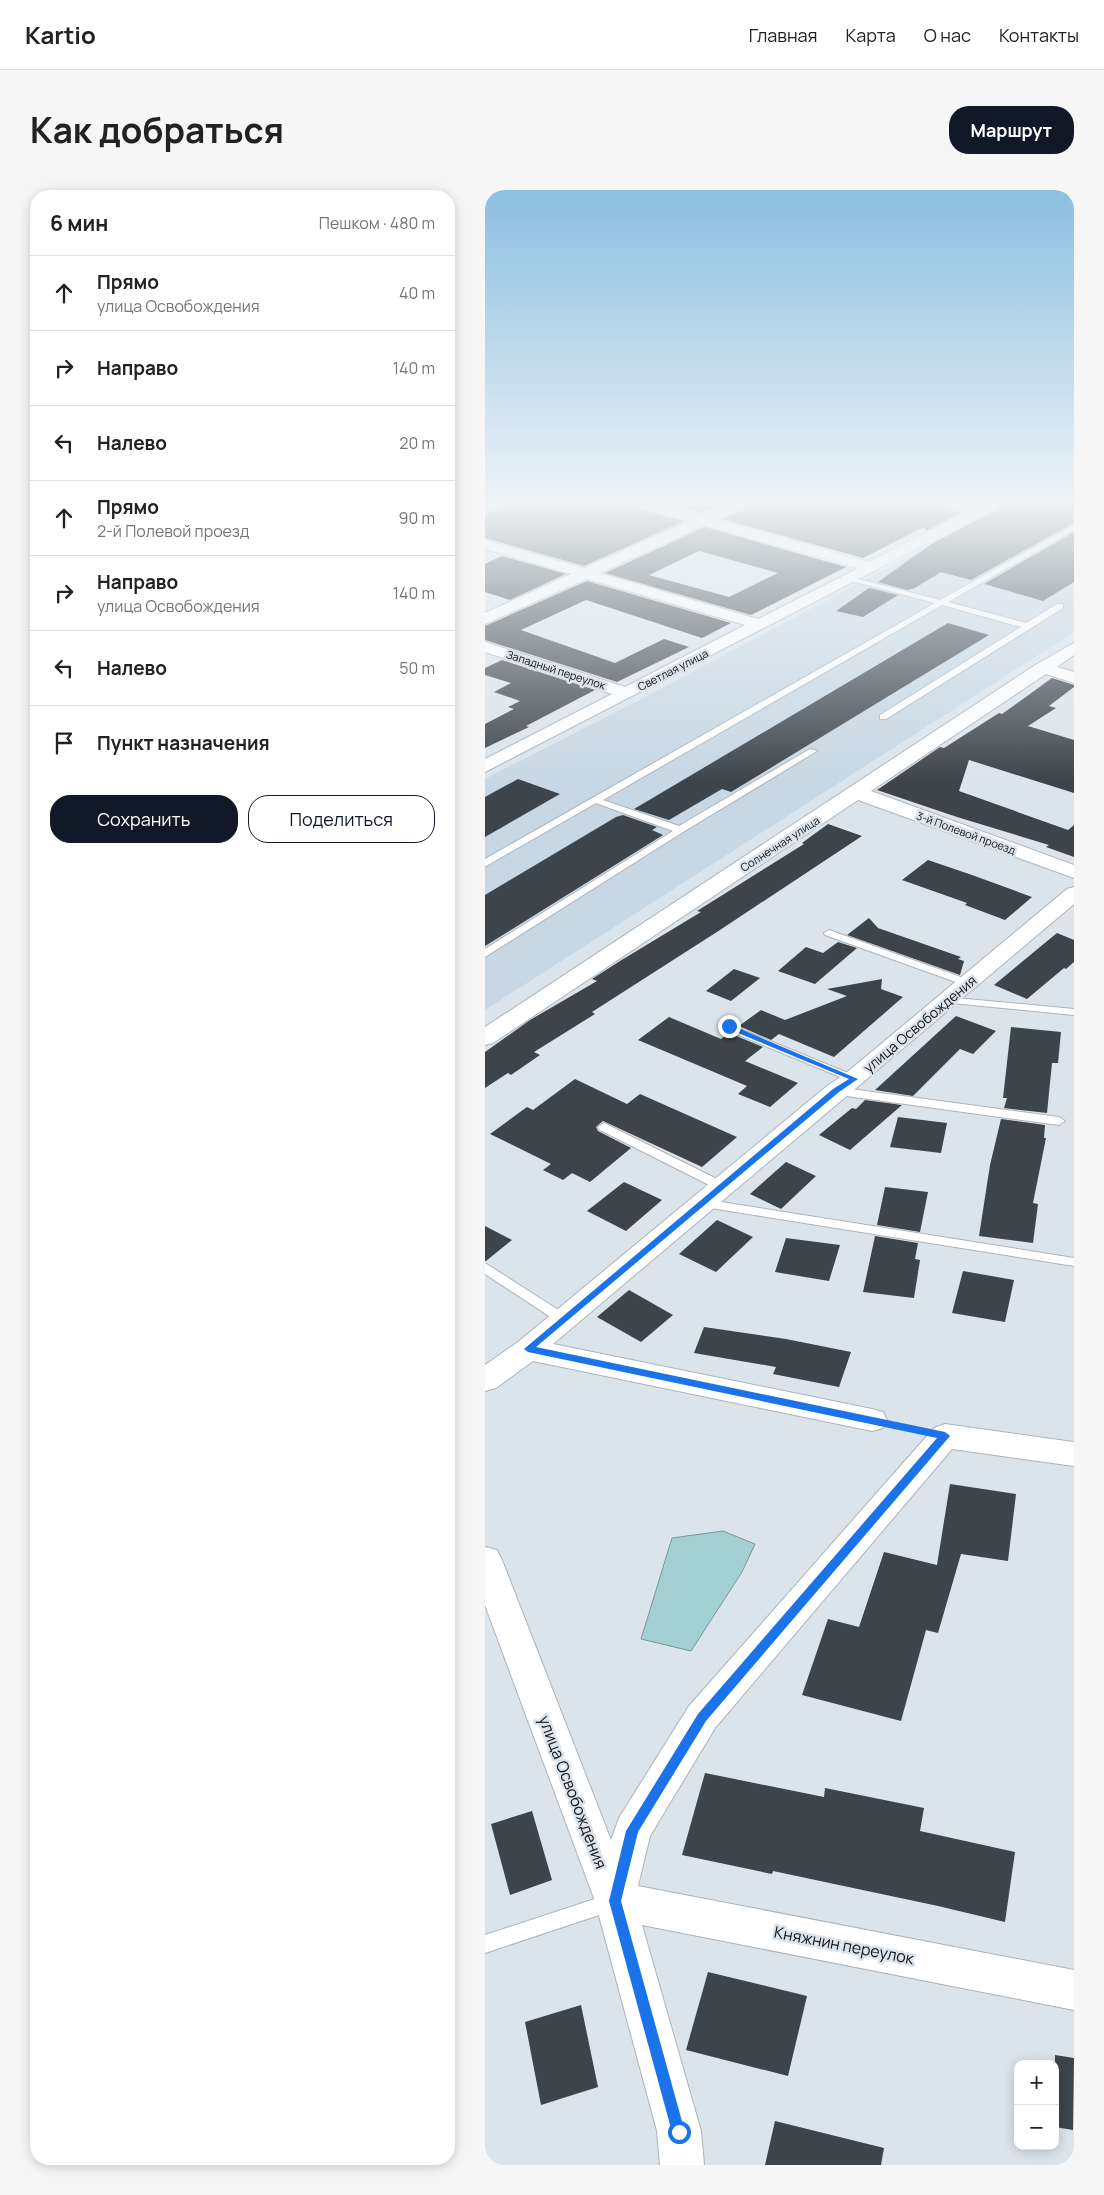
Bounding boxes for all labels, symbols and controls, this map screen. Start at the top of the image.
text: Kartio [25,18,96,51]
text: Главная [749,23,818,47]
text: Карта [846,23,896,47]
text: О нас [924,23,971,47]
text: Контакты [999,23,1079,47]
text: Как добраться [30,106,284,154]
button: Маршрут [949,106,1074,154]
text: 6 мин [50,209,108,237]
text: Пешком · 480 m [319,212,435,234]
text: Прямо [97,269,159,295]
icon: ahead [50,279,78,307]
text: 40 m [399,282,435,304]
text: улица Освобождения [97,295,260,317]
icon: right [50,354,78,382]
text: Направо [97,355,178,381]
text: 140 m [393,357,435,379]
icon: left [50,429,78,457]
text: Налево [97,430,167,456]
text: 20 m [399,432,435,454]
text: Прямо [97,494,159,520]
icon: ahead [50,504,78,532]
text: 90 m [399,507,435,529]
text: 2-й Полевой проезд [97,520,249,542]
text: Направо [97,569,178,595]
icon: right [50,579,78,607]
text: 140 m [393,582,435,604]
text: улица Освобождения [97,595,260,617]
street label: Светлая улица [635,645,711,694]
street label: Западный переулок [505,646,608,693]
icon: left [50,654,78,682]
text: Налево [97,655,167,681]
text: 50 m [399,657,435,679]
icon: arrive [50,729,78,757]
text: Пункт назначения [97,730,270,756]
button: Сохранить [50,795,238,843]
button: Поделиться [248,795,435,843]
street label: 3-й Полевой проезд [914,808,1018,858]
street label: Солнечная улица [737,812,822,875]
street label: улица Освобождения [859,971,980,1077]
route end [718,1015,741,1038]
street label: улица Освобождения [534,1712,612,1872]
street label: Княжнин переулок [772,1921,917,1970]
map controls [1014,2060,1059,2150]
button: + [1014,2060,1059,2105]
button: − [1014,2105,1059,2150]
route start [668,2121,691,2144]

